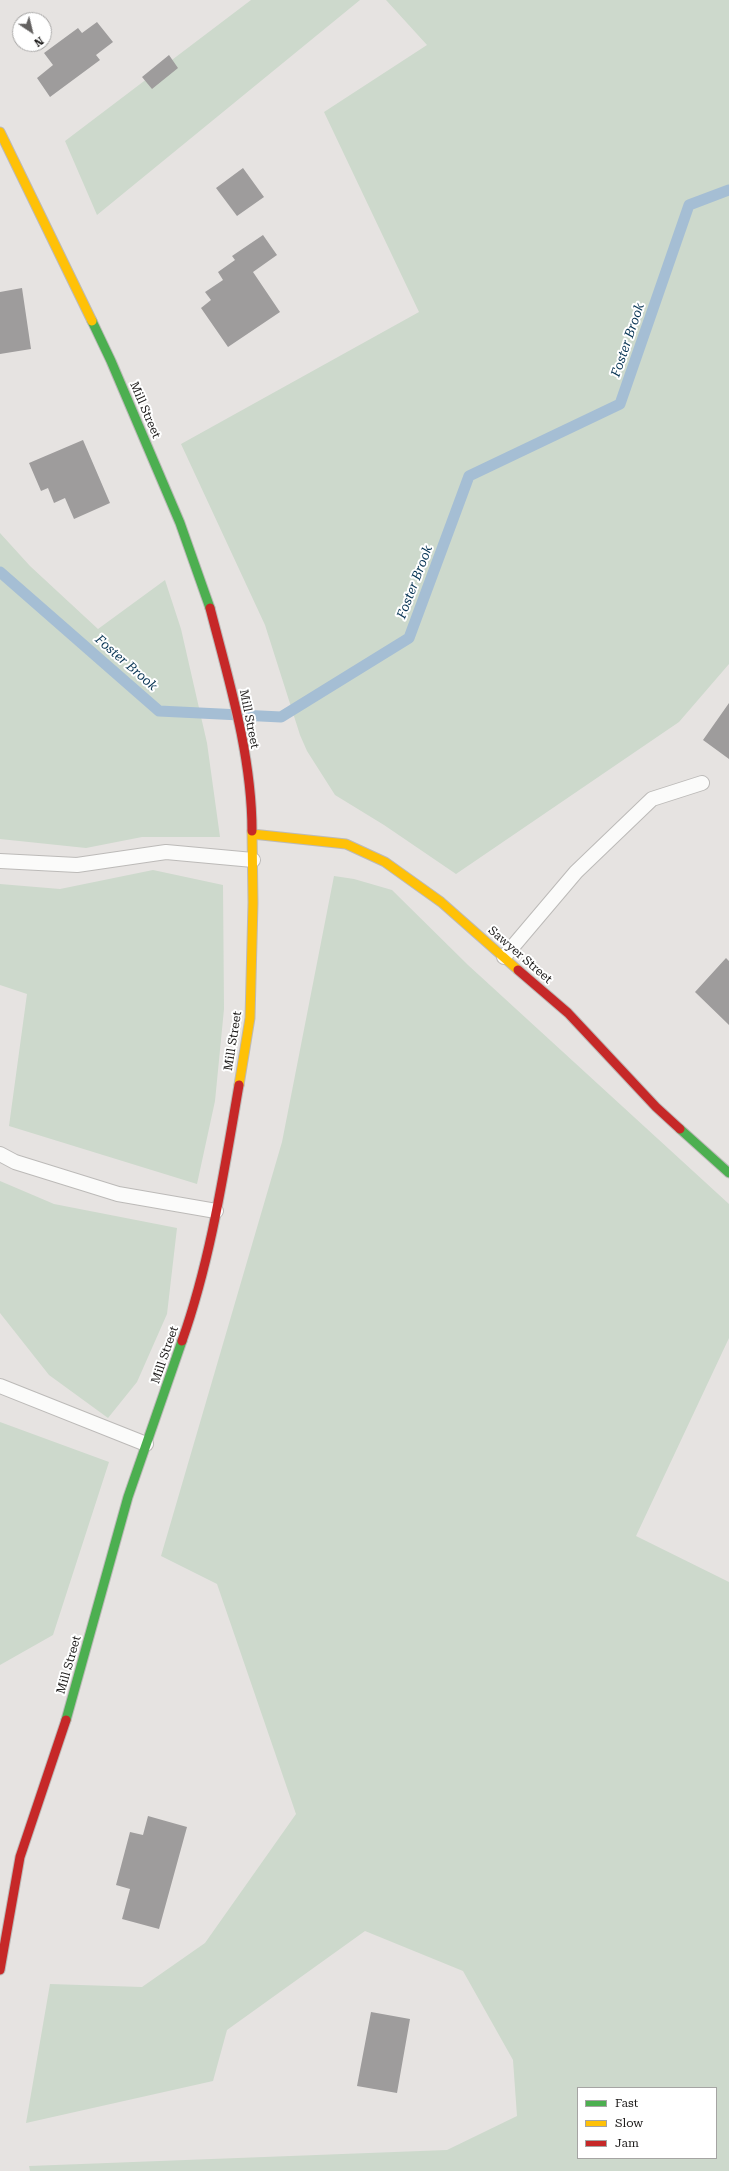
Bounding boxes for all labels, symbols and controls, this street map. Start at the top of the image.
north arrow [12,12,52,52]
text: N [31,34,46,49]
water label: Foster Brook [608,301,648,379]
street label: Mill Street [127,380,163,440]
water label: Foster Brook [394,543,436,621]
water label: Foster Brook [92,632,160,694]
street label: Mill Street [236,688,262,750]
street label: Sawyer Street [485,923,555,987]
street label: Mill Street [221,1010,245,1072]
street label: Mill Street [148,1324,182,1386]
street label: Mill Street [54,1634,84,1696]
legend [577,2087,717,2159]
text: Fast [615,2096,638,2110]
text: Slow [615,2116,643,2130]
text: Jam [615,2136,639,2150]

